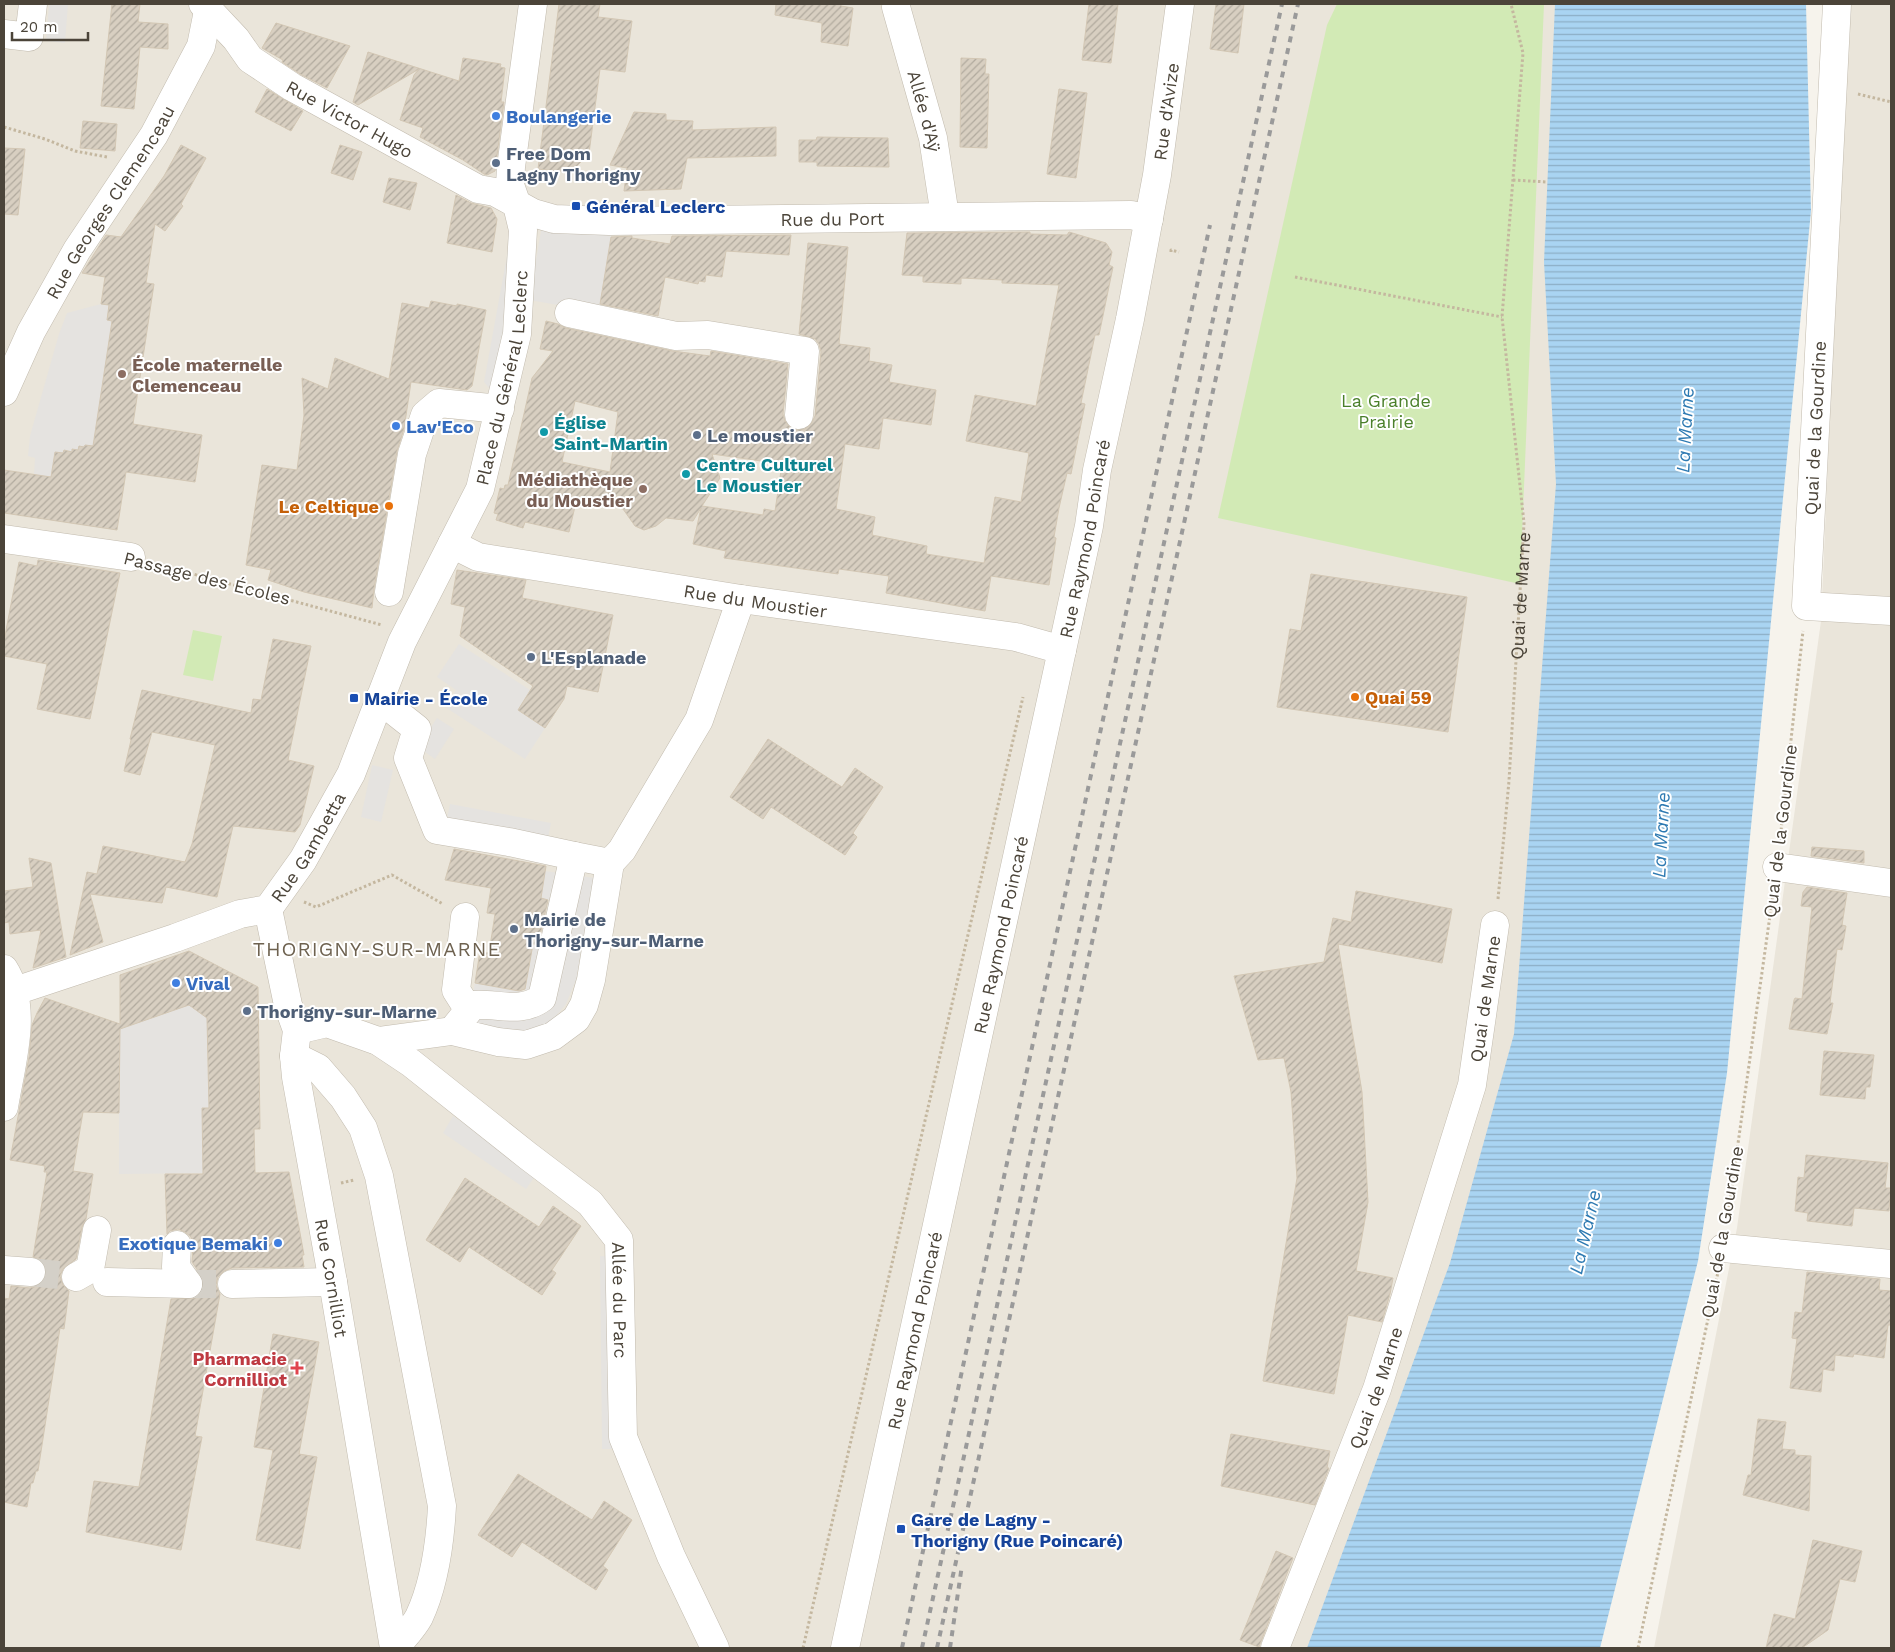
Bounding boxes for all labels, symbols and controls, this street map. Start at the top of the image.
scale bar [12,10,89,42]
text: 20 m [20,18,58,36]
street label: Rue d'Avize [1149,61,1183,162]
street label: Allée d'Aÿ [904,68,946,154]
street label: Rue Victor Hugo [283,76,417,162]
street label: Rue Georges Clemenceau [41,102,178,302]
place label: Boulangerie [506,106,612,127]
marker: Boulangerie [490,110,502,122]
place label: Free Dom Lagny Thorigny [506,143,641,185]
marker: Free Dom Lagny Thorigny [490,157,502,169]
place label: Général Leclerc [586,196,725,217]
marker: Général Leclerc [570,200,582,212]
street label: Rue du Port [780,207,885,230]
street label: Place du Général Leclerc [471,269,531,487]
street label: Quai de la Gourdine [1800,340,1830,516]
place label: École maternelle Clemenceau [132,354,282,396]
marker: École maternelle Clemenceau [116,368,128,380]
water label: La Marne [1671,387,1699,473]
park label: La Grande Prairie [1341,390,1431,432]
place label: Église Saint-Martin [554,412,668,454]
place label: Lav'Eco [406,416,474,437]
marker: Lav'Eco [390,420,402,432]
place label: Le moustier [707,425,813,446]
marker: Église Saint-Martin [538,426,550,438]
marker: Le moustier [691,429,703,441]
street label: Rue Raymond Poincaré [1054,437,1114,640]
place label: Centre Culturel Le Moustier [696,454,833,496]
marker: Centre Culturel Le Moustier [680,468,692,480]
place label: Médiathèque du Moustier [517,469,633,511]
marker: Médiathèque du Moustier [637,483,649,495]
place label: Le Celtique [278,496,379,517]
marker: Le Celtique [383,500,395,512]
street label: Quai de Marne [1506,531,1534,660]
street label: Passage des Écoles [121,547,293,609]
street label: Rue du Moustier [682,580,829,621]
place label: L'Esplanade [541,647,647,668]
marker: L'Esplanade [525,651,537,663]
place label: Quai 59 [1365,687,1432,708]
place label: Mairie - École [364,688,488,709]
marker: Quai 59 [1349,691,1361,703]
marker: Mairie - École [348,692,360,704]
street label: Quai de la Gourdine [1759,743,1801,919]
street label: Rue Gambetta [266,788,349,906]
water label: La Marne [1647,792,1675,878]
street label: Rue Raymond Poincaré [968,834,1032,1036]
place label: Mairie de Thorigny-sur-Marne [524,909,704,951]
marker: Mairie de Thorigny-sur-Marne [508,923,520,935]
street label: Quai de Marne [1465,934,1504,1064]
district label: THORIGNY-SUR-MARNE [253,937,501,961]
place label: Vival [186,973,230,994]
marker: Vival [170,977,182,989]
place label: Thorigny-sur-Marne [257,1001,437,1022]
marker: Thorigny-sur-Marne [241,1005,253,1017]
street label: Quai de la Gourdine [1697,1144,1747,1320]
water label: La Marne [1564,1188,1606,1276]
street label: Rue Cornilliot [311,1217,353,1339]
street label: Rue Raymond Poincaré [882,1229,946,1431]
place label: Exotique Bemaki [118,1233,268,1254]
marker: Exotique Bemaki [272,1237,284,1249]
street label: Allée du Parc [609,1242,632,1359]
street label: Quai de Marne [1344,1324,1406,1452]
place label: Pharmacie Cornilliot [192,1348,287,1390]
marker: Pharmacie Cornilliot [291,1362,303,1374]
place label: Gare de Lagny - Thorigny (Rue Poincaré) [911,1509,1123,1551]
marker: Gare de Lagny - Thorigny (Rue Poincaré) [895,1523,907,1535]

